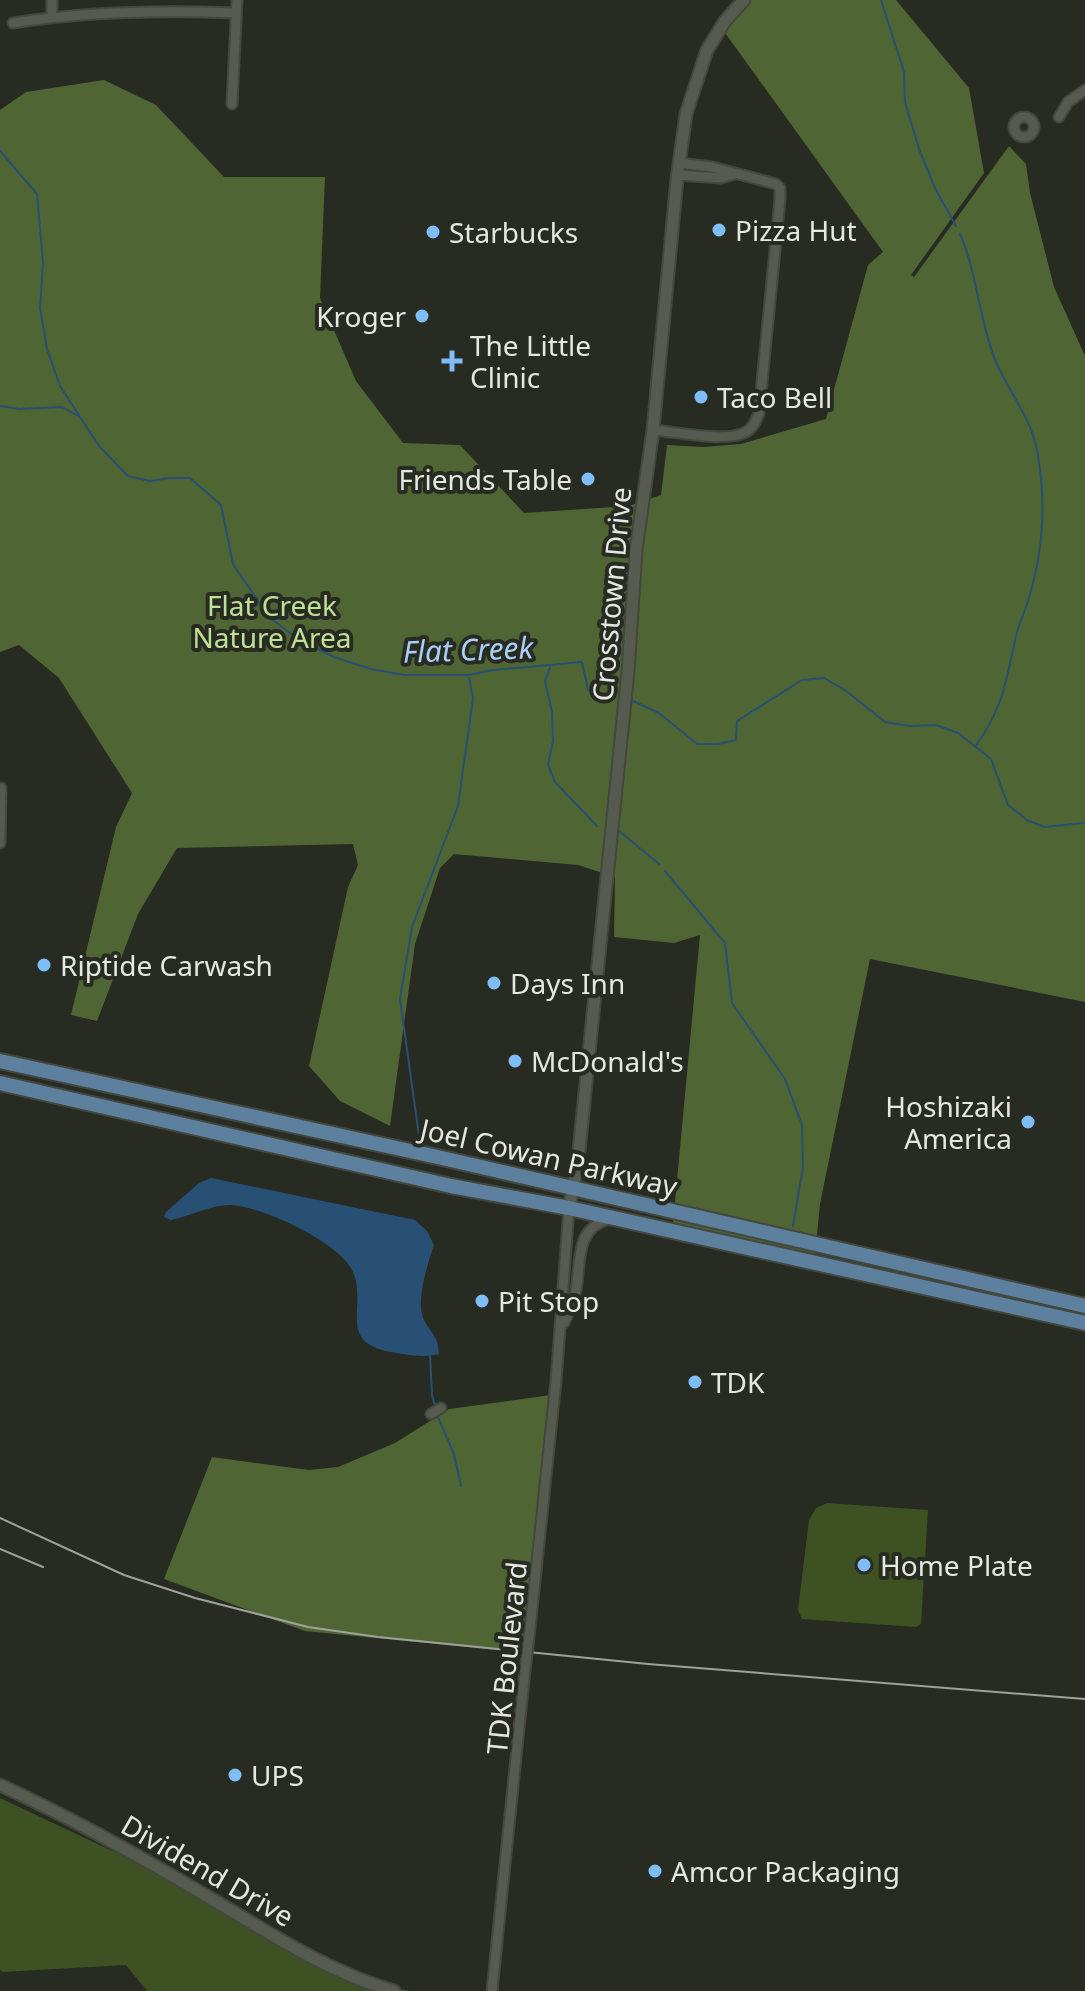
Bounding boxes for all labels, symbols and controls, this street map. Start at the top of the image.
place label: Pizza Hut [735,211,857,249]
place label: Starbucks [449,213,578,251]
marker: Pizza Hut [710,221,728,239]
marker: Starbucks [424,223,442,241]
place label: Kroger [316,297,406,335]
marker: Kroger [413,307,431,325]
place label: The Little Clinic [470,326,591,396]
marker: The Little Clinic [441,350,463,372]
place label: Taco Bell [717,378,832,416]
marker: Taco Bell [692,388,710,406]
place label: Friends Table [398,460,572,498]
marker: Friends Table [579,470,597,488]
street label: Crosstown Drive [583,485,639,703]
park label: Flat Creek Nature Area [193,586,351,656]
water label: Flat Creek [402,626,535,672]
place label: Riptide Carwash [60,946,273,984]
marker: Riptide Carwash [35,956,53,974]
place label: Days Inn [510,964,625,1002]
marker: Days Inn [485,974,503,992]
place label: McDonald's [531,1042,684,1080]
marker: McDonald's [506,1052,524,1070]
place label: Hoshizaki America [885,1087,1012,1157]
street label: Joel Cowan Parkway [414,1108,682,1205]
marker: Hoshizaki America [1019,1113,1037,1131]
place label: Pit Stop [498,1282,599,1320]
marker: Pit Stop [473,1292,491,1310]
place label: TDK [711,1363,765,1401]
marker: TDK [686,1373,704,1391]
place label: Home Plate [880,1546,1033,1584]
marker: Home Plate [855,1556,873,1574]
street label: TDK Boulevard [477,1560,535,1756]
place label: UPS [251,1756,304,1794]
marker: UPS [226,1766,244,1784]
street label: Dividend Drive [115,1805,301,1935]
place label: Amcor Packaging [671,1852,900,1890]
marker: Amcor Packaging [646,1862,664,1880]

